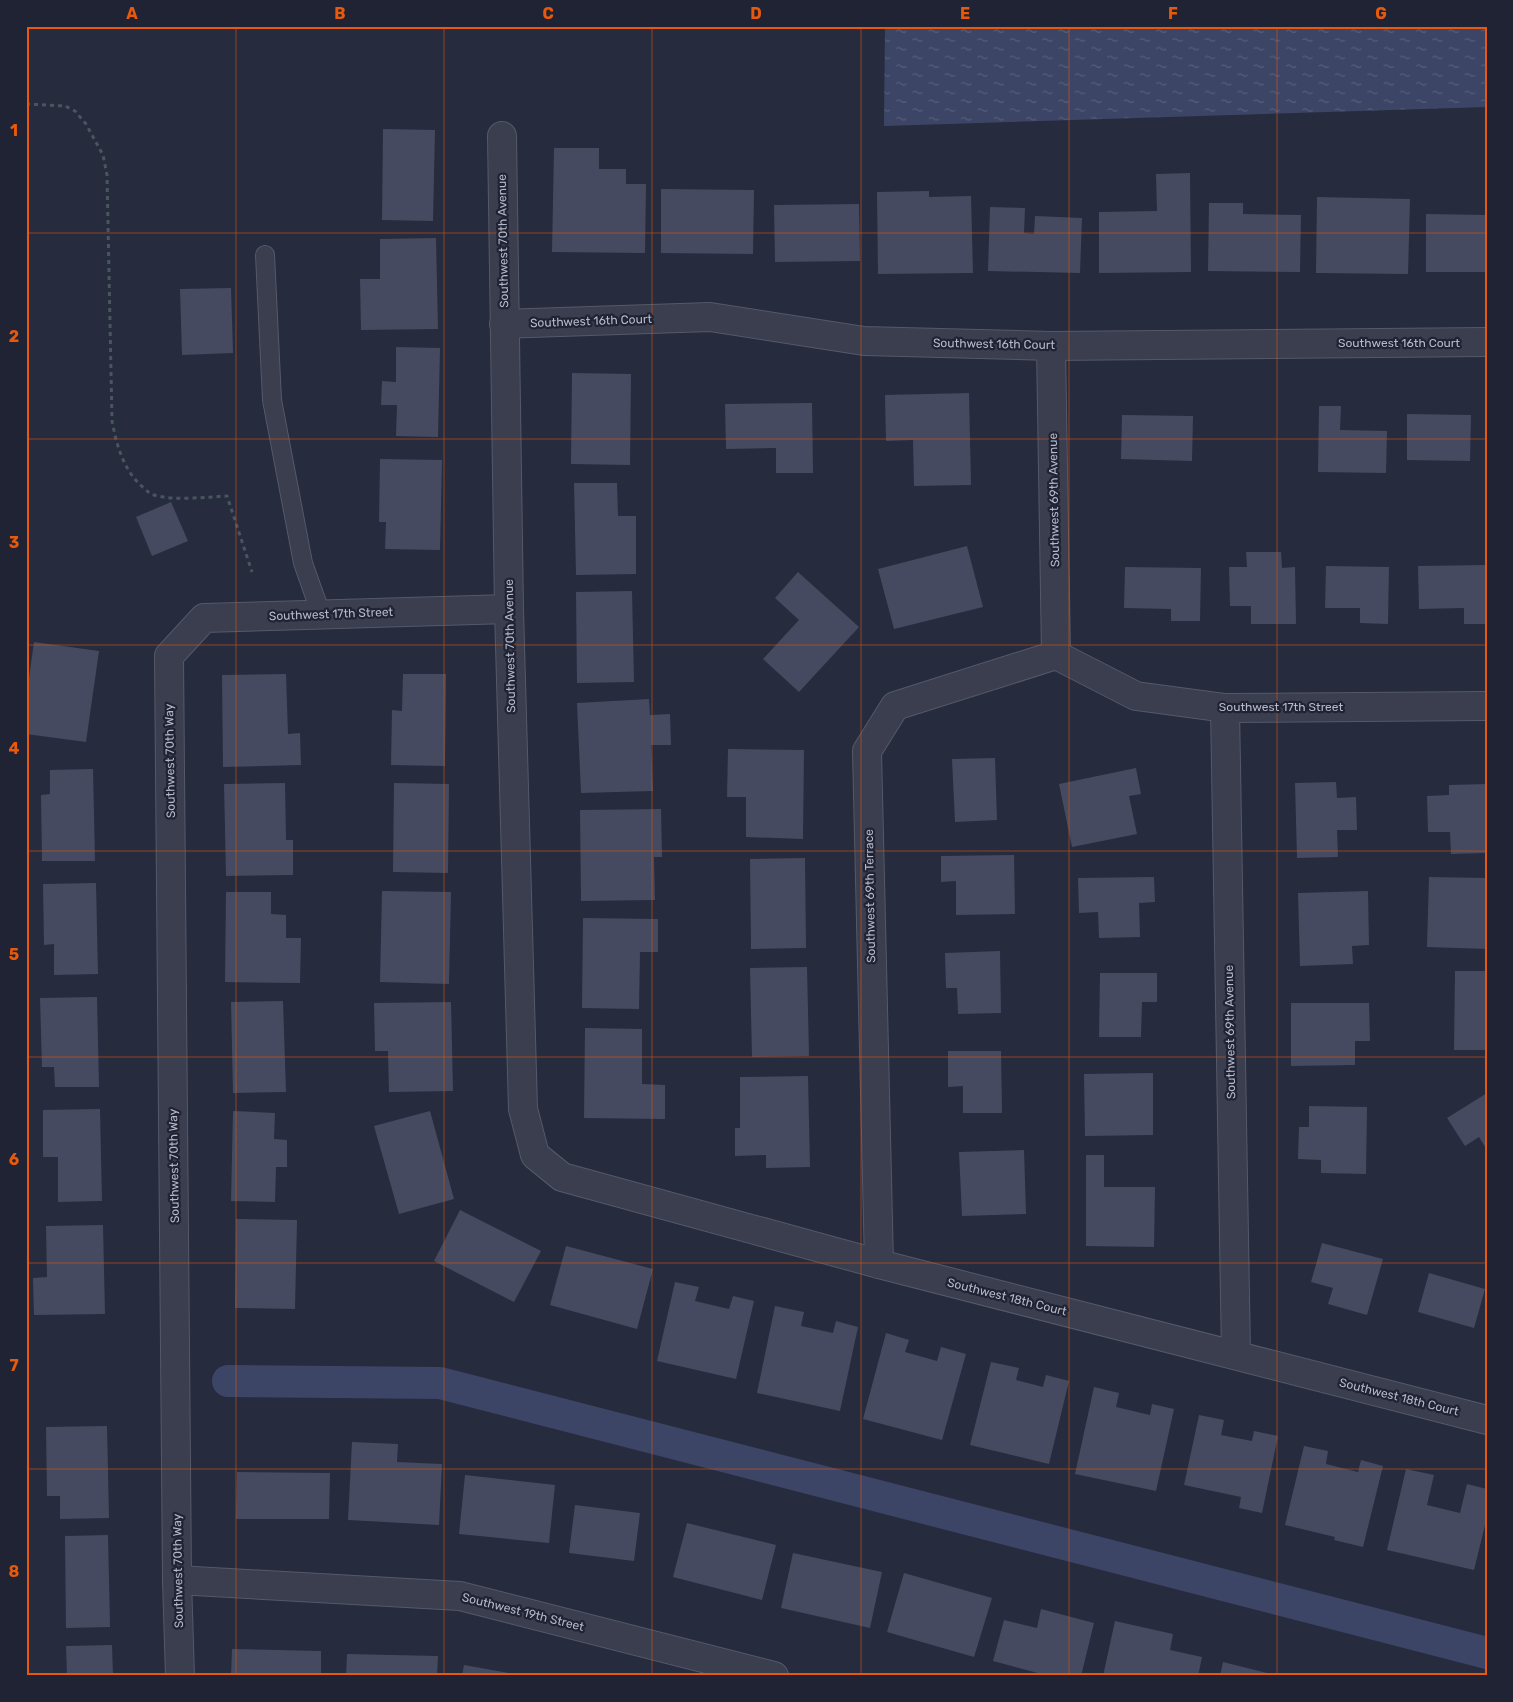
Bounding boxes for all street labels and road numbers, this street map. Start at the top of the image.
street label: Southwest 70th Avenue [495,174,511,308]
street label: Southwest 16th Court [530,312,653,330]
street label: Southwest 16th Court [933,336,1055,352]
street label: Southwest 16th Court [1338,336,1460,350]
street label: Southwest 69th Avenue [1046,432,1062,567]
street label: Southwest 70th Avenue [502,579,518,713]
street label: Southwest 17th Street [269,605,394,623]
street label: Southwest 17th Street [1219,700,1343,714]
street label: Southwest 70th Way [162,703,178,818]
street label: Southwest 69th Terrace [862,829,878,963]
street label: Southwest 69th Avenue [1222,964,1238,1099]
street label: Southwest 70th Way [166,1108,182,1223]
street label: Southwest 18th Court [946,1275,1068,1319]
street label: Southwest 18th Court [1338,1375,1460,1419]
street label: Southwest 70th Way [170,1513,186,1628]
street label: Southwest 19th Street [461,1590,586,1634]

